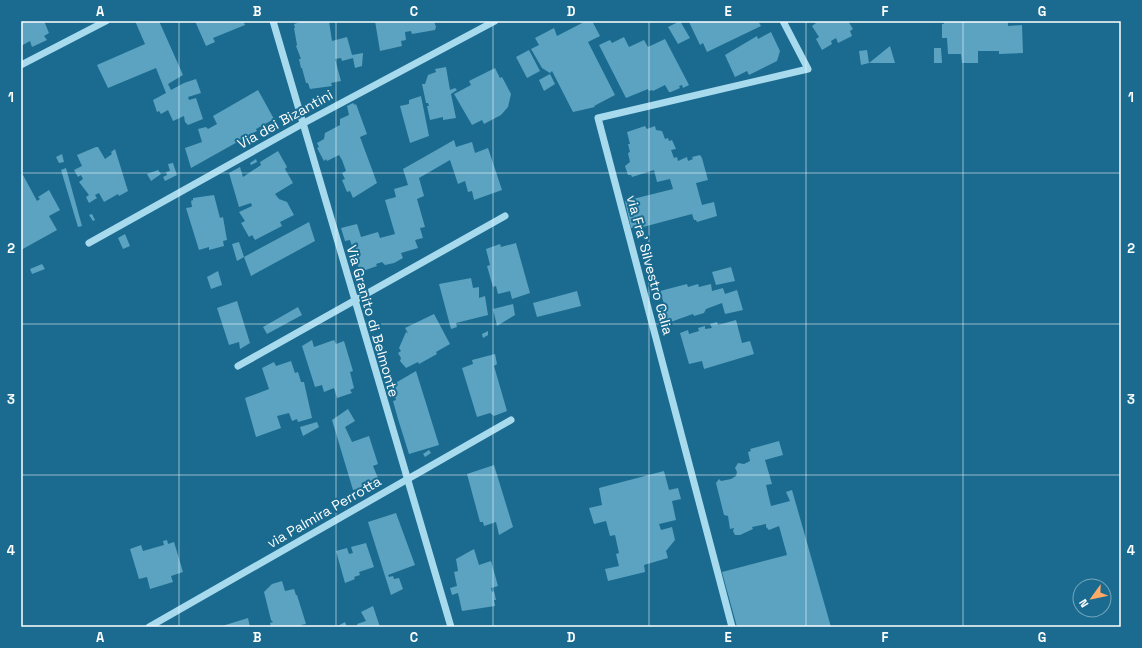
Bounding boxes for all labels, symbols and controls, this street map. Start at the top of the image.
text: A [96,3,105,20]
text: B [253,3,262,20]
text: C [410,3,418,20]
text: D [567,3,576,20]
text: E [724,3,732,20]
text: F [882,3,889,20]
text: G [1038,3,1046,20]
street label: Via dei Bizantini [234,85,336,153]
text: 1 [8,89,14,106]
text: 1 [1128,89,1134,106]
street label: via Fra' Silvestro Calia [623,193,677,337]
text: 2 [7,240,15,257]
text: 2 [1127,240,1135,257]
street label: Via Granito di Belmonte [343,243,403,399]
text: 3 [7,391,15,408]
text: 3 [1127,391,1135,408]
street label: via Palmira Perrotta [264,472,384,552]
text: 4 [7,542,15,559]
text: 4 [1127,542,1135,559]
north arrow [1072,578,1112,618]
text: N [1076,597,1091,610]
text: A [96,629,105,646]
text: B [253,629,262,646]
text: C [410,629,418,646]
text: D [567,629,576,646]
text: E [724,629,732,646]
text: F [882,629,889,646]
text: G [1038,629,1046,646]

